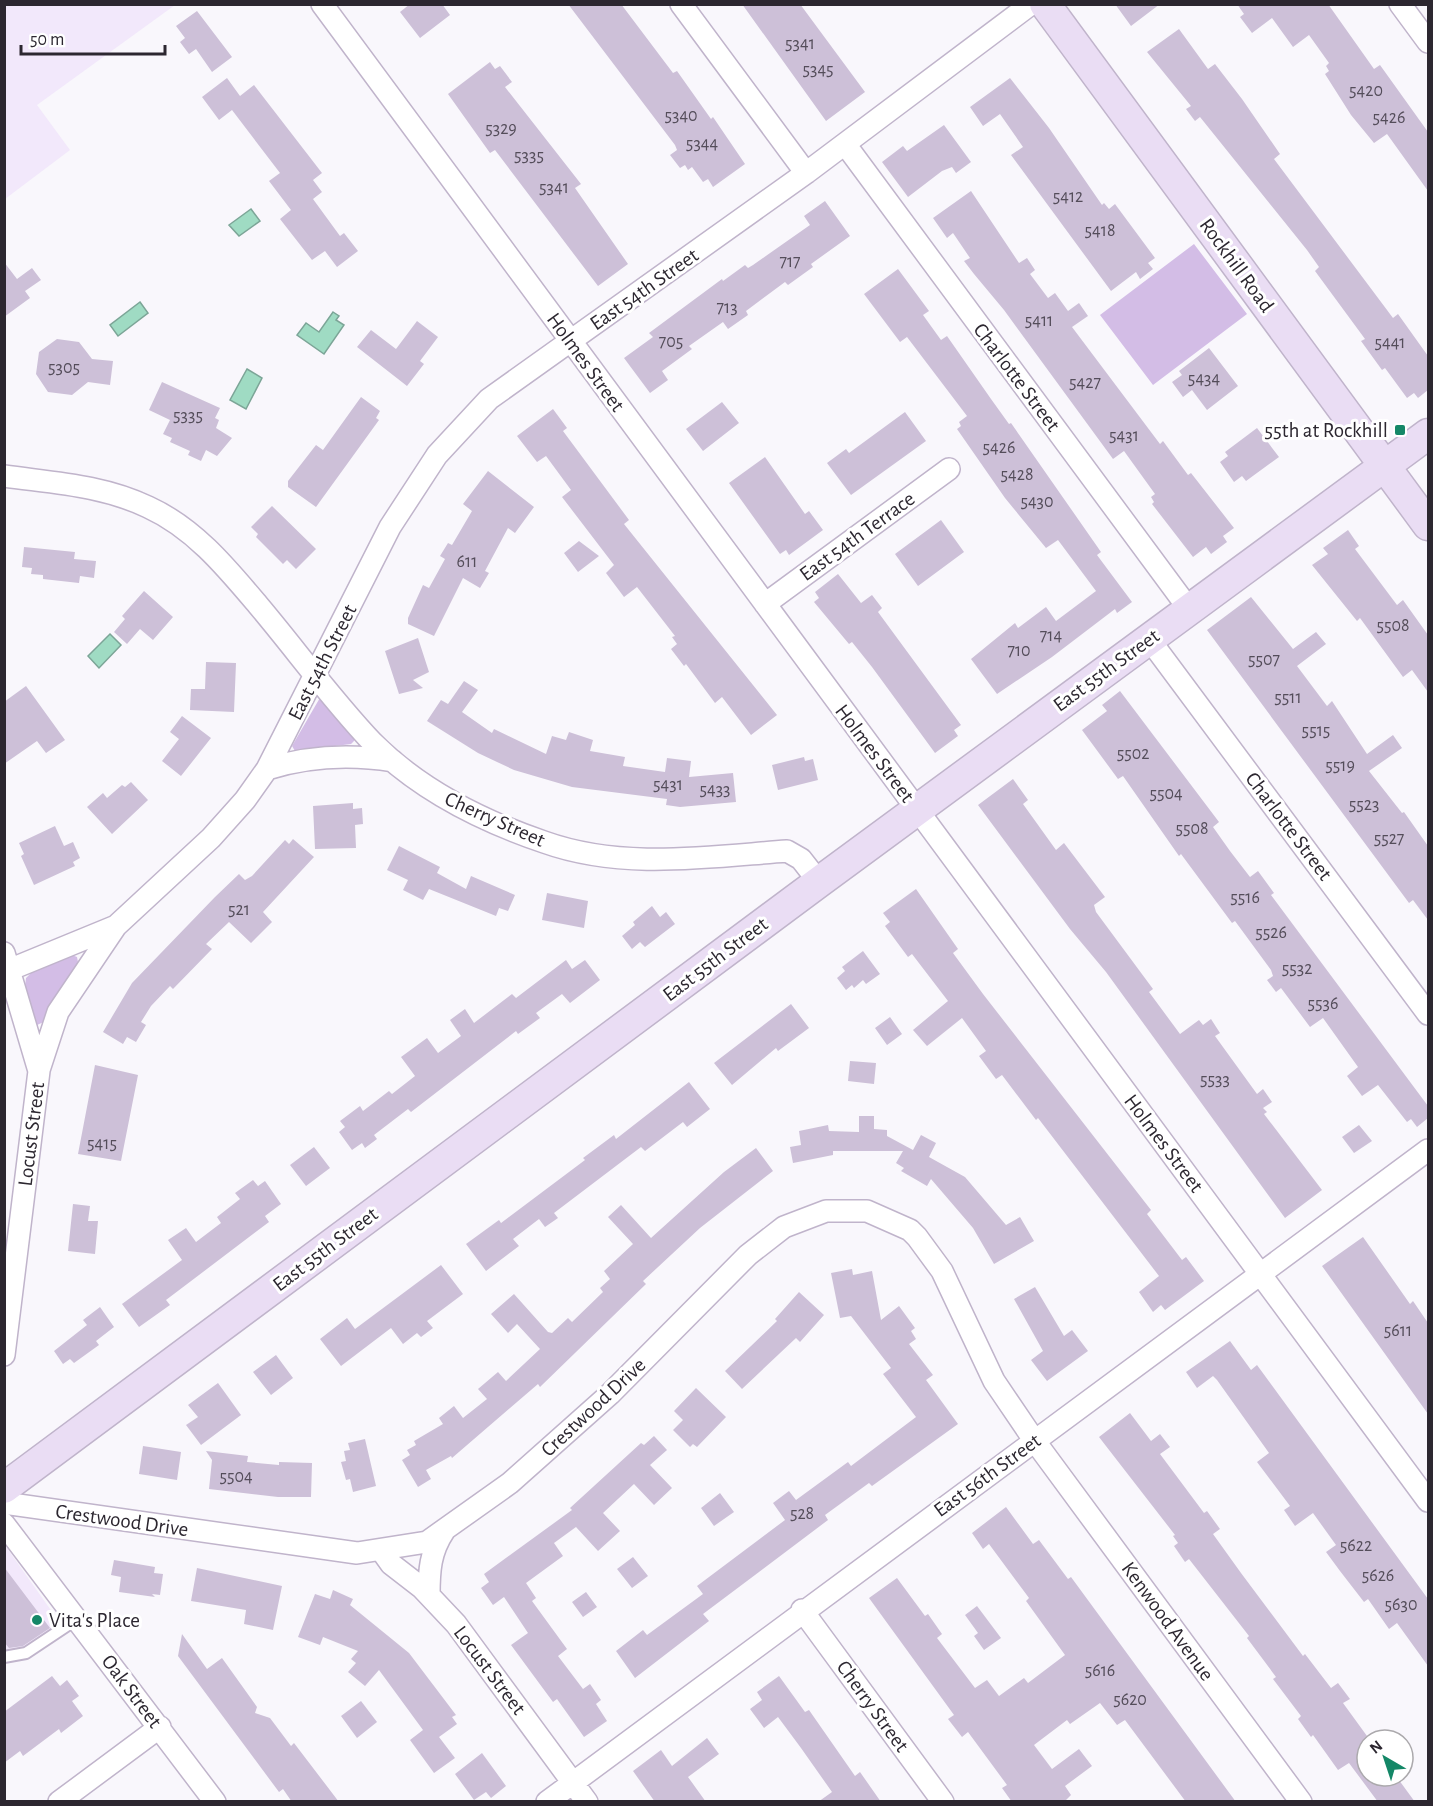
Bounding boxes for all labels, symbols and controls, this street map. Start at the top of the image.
scale bar [21,18,165,56]
text: 50 m [30,31,64,49]
house number: 5341 [785,35,815,53]
house number: 5345 [802,61,834,79]
house number: 5420 [1349,82,1383,100]
house number: 5340 [664,107,698,125]
house number: 5426 [1373,109,1405,127]
house number: 5329 [485,120,517,138]
house number: 5344 [686,135,718,153]
house number: 5335 [514,147,544,165]
house number: 5341 [539,179,569,197]
house number: 5412 [1053,188,1083,206]
street label: Rockhill Road [1196,214,1278,316]
house number: 5418 [1085,222,1115,240]
street label: East 54th Street [586,244,702,334]
house number: 717 [779,253,801,271]
house number: 713 [716,299,738,317]
street label: Holmes Street [543,309,629,416]
house number: 5411 [1025,312,1053,330]
street label: Charlotte Street [969,319,1064,435]
house number: 705 [659,333,683,351]
house number: 5441 [1374,334,1406,352]
house number: 5305 [48,359,80,377]
house number: 5434 [1188,370,1220,388]
house number: 5427 [1069,374,1101,392]
house number: 5335 [173,407,203,425]
place label: 55th at Rockhill [1264,420,1388,441]
marker: 55th at Rockhill [1393,423,1407,437]
house number: 5431 [1109,427,1139,445]
house number: 5426 [983,439,1015,457]
house number: 5428 [1001,466,1033,484]
street label: East 54th Terrace [796,488,919,585]
house number: 5430 [1020,493,1054,511]
house number: 611 [457,553,477,571]
street label: East 54th Street [284,601,361,723]
house number: 5508 [1376,617,1410,635]
street label: East 55th Street [1049,625,1163,716]
house number: 714 [1040,627,1063,645]
house number: 710 [1007,642,1031,660]
house number: 5507 [1248,651,1280,669]
house number: 5511 [1274,689,1302,707]
street label: Holmes Street [831,700,918,806]
house number: 5515 [1302,722,1330,740]
house number: 5502 [1117,745,1149,763]
house number: 5519 [1325,757,1355,775]
street label: Charlotte Street [1241,768,1336,884]
house number: 5431 [653,776,683,794]
house number: 5433 [699,781,731,799]
house number: 5504 [1149,785,1183,803]
street label: Cherry Street [442,788,548,851]
house number: 5523 [1349,796,1379,814]
house number: 5508 [1175,820,1209,838]
house number: 5527 [1374,830,1404,848]
house number: 5516 [1230,889,1260,907]
house number: 521 [228,901,250,919]
street label: East 55th Street [659,913,772,1006]
house number: 5526 [1255,924,1287,942]
house number: 5532 [1282,960,1312,978]
house number: 5536 [1308,995,1338,1013]
house number: 5533 [1200,1071,1230,1089]
street label: Locust Street [15,1080,48,1187]
street label: Holmes Street [1120,1090,1207,1196]
house number: 5415 [87,1135,117,1153]
street label: East 55th Street [269,1203,382,1296]
house number: 5611 [1384,1322,1412,1340]
street label: Crestwood Drive [537,1354,649,1461]
street label: East 56th Street [930,1430,1045,1521]
house number: 5504 [219,1468,253,1486]
street label: Crestwood Drive [54,1501,190,1540]
house number: 528 [790,1505,814,1523]
house number: 5622 [1340,1537,1372,1555]
street label: Kenwood Avenue [1118,1558,1218,1685]
house number: 5626 [1362,1567,1394,1585]
house number: 5630 [1385,1596,1417,1614]
place label: Vita's Place [49,1610,140,1631]
marker: Vita's Place [30,1613,44,1627]
street label: Locust Street [450,1622,530,1719]
street label: Oak Street [97,1651,166,1732]
street label: Cherry Street [833,1657,913,1756]
house number: 5616 [1085,1662,1115,1680]
house number: 5620 [1113,1691,1147,1709]
north arrow [1355,1728,1415,1788]
text: N [1367,1737,1386,1757]

